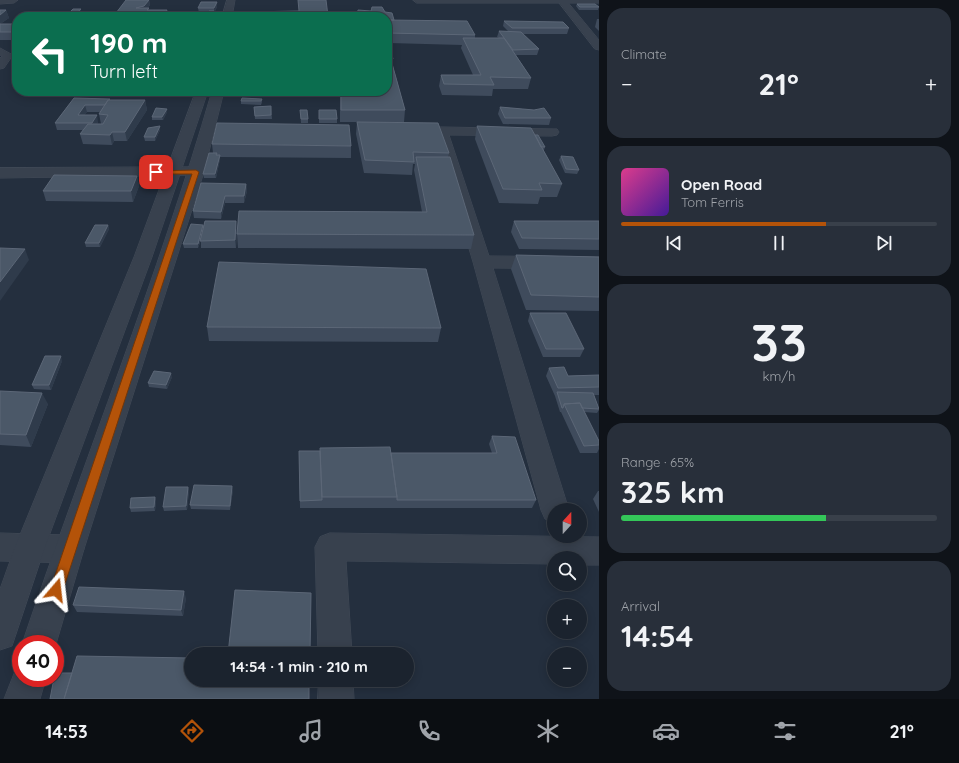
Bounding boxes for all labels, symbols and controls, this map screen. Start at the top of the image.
text: 190 m [90,25,168,60]
icon: left [24,28,76,80]
text: Climate [621,46,667,62]
text: Turn left [90,60,158,83]
text: 21° [758,65,799,103]
text: − [621,70,632,98]
text: + [925,70,937,98]
pin [139,155,173,189]
icon: arrive [145,161,167,183]
text: Open Road [681,175,762,194]
text: Tom Ferris [681,194,744,210]
icon: previous [663,232,685,254]
icon: pause [768,232,790,254]
icon: next [873,232,895,254]
text: 33 [751,309,807,374]
text: km/h [763,368,795,384]
text: Range · 65% [621,454,694,470]
text: 325 km [621,473,725,511]
north arrow [547,503,587,543]
map controls [547,503,587,687]
button: search [547,551,587,591]
position arrow [35,569,77,611]
text: Arrival [621,598,660,614]
button: + [547,599,587,639]
text: 14:54 [621,617,693,655]
speed limit sign: 40 [12,635,64,687]
button: − [547,647,587,687]
text: 14:54 · 1 min · 210 m [230,657,368,676]
icon: directions [178,717,206,745]
icon: music [297,717,325,745]
icon: phone [415,717,443,745]
icon: climate [534,717,562,745]
icon: car [652,717,680,745]
icon: filters [771,717,799,745]
text: 14:53 [45,720,88,743]
text: 21° [889,720,914,743]

